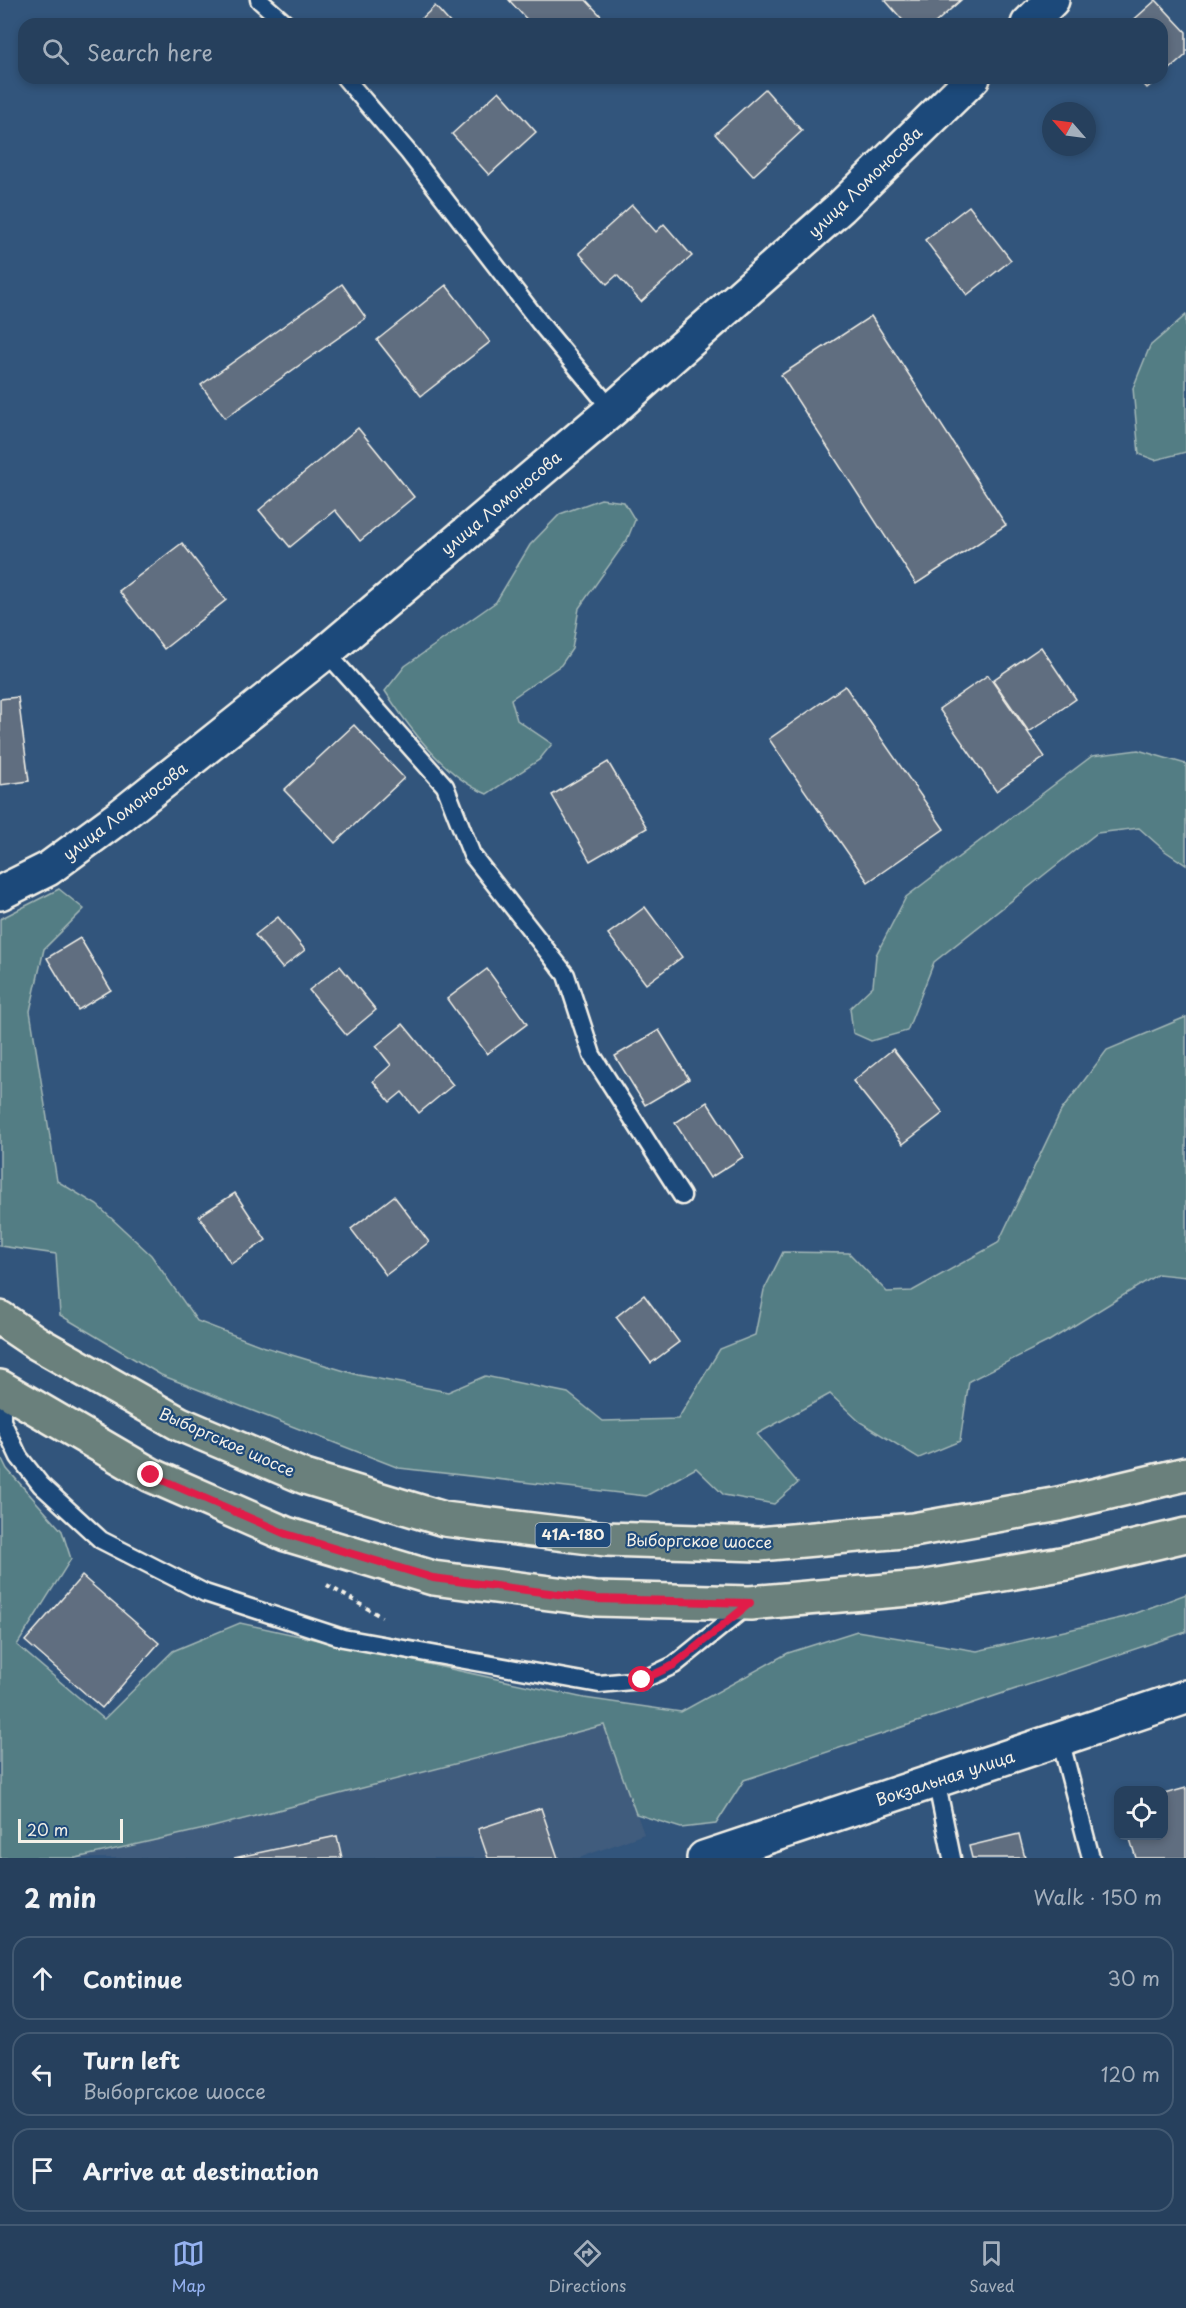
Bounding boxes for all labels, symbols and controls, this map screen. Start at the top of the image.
search box [18,18,1168,84]
icon: search [39,35,72,68]
text: Search here [87,35,213,68]
north arrow [1042,102,1096,156]
street label: улица Ломоносова [802,120,927,242]
street label: улица Ломоносова [435,445,566,560]
street label: улица Ломоносова [57,755,192,865]
street label: Выборгское шоссе [156,1400,299,1482]
route end [137,1461,163,1487]
road number: 41А-180 [536,1523,610,1547]
street label: Выборгское шоссе [626,1527,772,1553]
route start [628,1666,654,1692]
street label: Вокзальная улица [872,1743,1017,1811]
map controls [1114,1786,1168,1840]
button: locate [1114,1786,1168,1840]
scale bar [18,1816,123,1844]
text: 20 m [27,1817,68,1841]
text: 2 min [24,1878,97,1917]
text: Walk · 150 m [1033,1882,1162,1912]
icon: ahead [26,1962,59,1995]
text: Continue [83,1962,182,1995]
text: 30 m [1107,1963,1160,1993]
text: Turn left [83,2043,180,2076]
icon: left [26,2058,59,2091]
text: 120 m [1101,2059,1160,2089]
text: Выборгское шоссе [83,2076,266,2106]
icon: arrive [26,2154,59,2187]
text: Arrive at destination [83,2154,319,2187]
tab: Map [171,2237,206,2297]
tab: Directions [548,2237,626,2297]
tab: Saved [969,2237,1015,2297]

